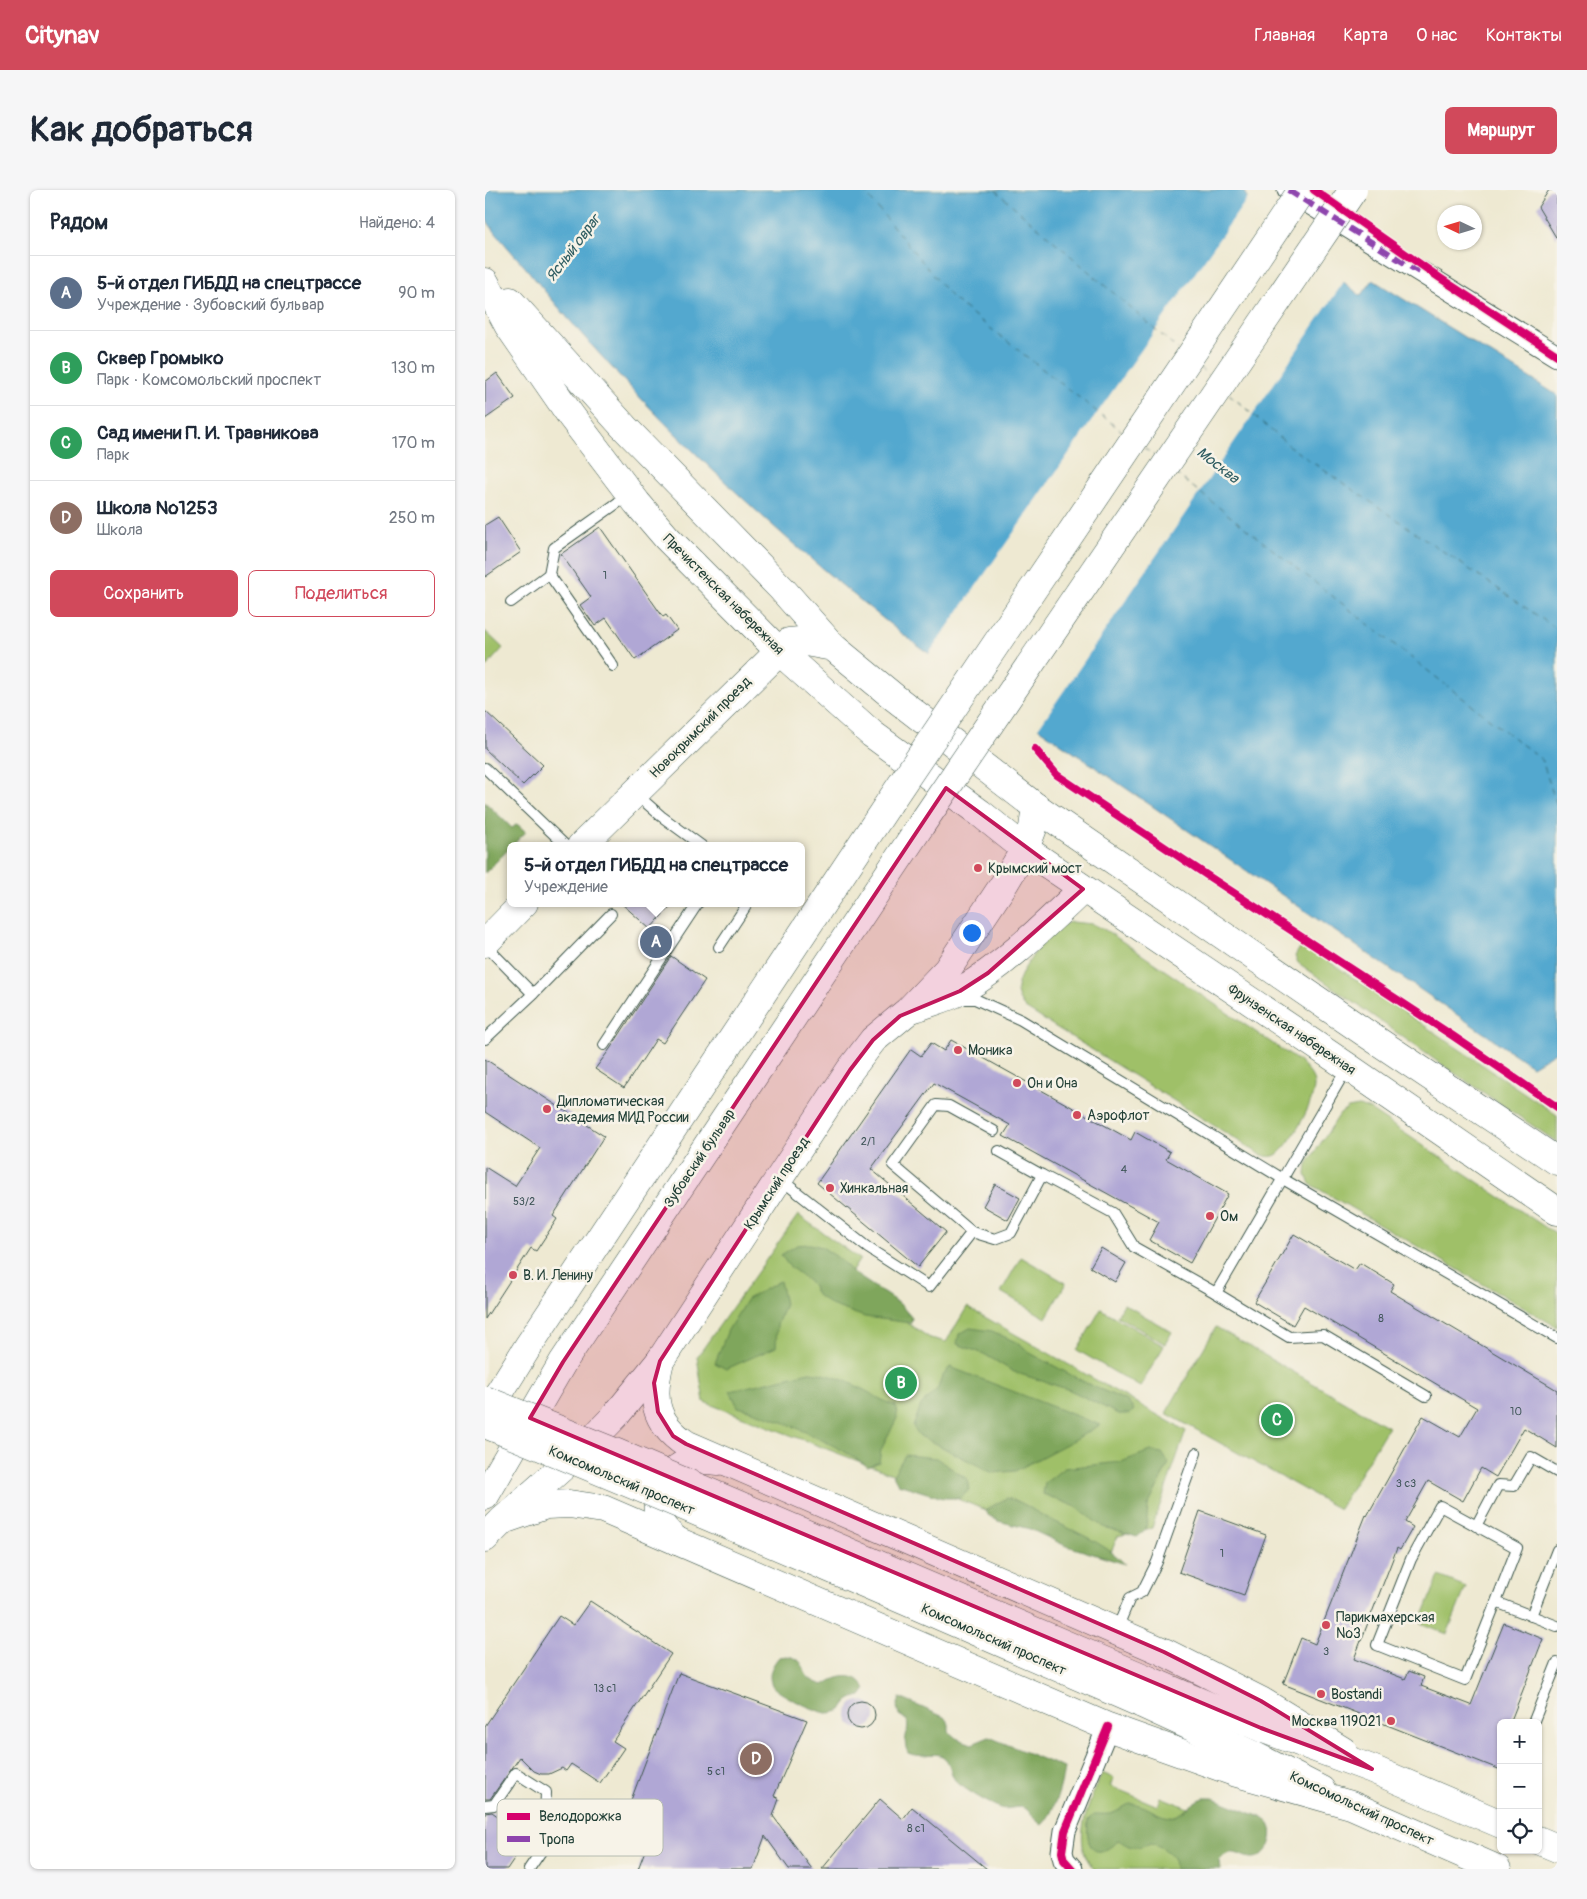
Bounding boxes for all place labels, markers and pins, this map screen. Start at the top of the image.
place label: Крымский мост [988,860,1082,877]
marker: Крымский мост [972,862,984,874]
pin: A [640,923,672,961]
place label: Моника [968,1042,1013,1059]
marker: Моника [952,1044,964,1056]
place label: Он и Она [1027,1075,1078,1092]
marker: Он и Она [1011,1077,1023,1089]
place label: Дипломатическая академия МИД России [556,1093,689,1126]
marker: Дипломатическая академия МИД России [541,1103,553,1115]
place label: Аэрофлот [1087,1107,1150,1124]
marker: Аэрофлот [1071,1109,1083,1121]
place label: Хинкальная [840,1180,908,1197]
marker: Хинкальная [824,1182,836,1194]
place label: Ом [1220,1208,1238,1225]
marker: Ом [1204,1210,1216,1222]
place label: В. И. Ленину [523,1267,593,1284]
marker: В. И. Ленину [507,1269,519,1281]
pin: B [885,1364,917,1402]
pin: C [1261,1401,1293,1439]
place label: Парикмахерская №3 [1336,1609,1435,1642]
marker: Парикмахерская №3 [1320,1619,1332,1631]
place label: Bostandi [1331,1686,1382,1703]
marker: Bostandi [1315,1688,1327,1700]
place label: Москва 119021 [1292,1713,1381,1730]
marker: Москва 119021 [1385,1715,1397,1727]
pin: D [740,1740,772,1778]

